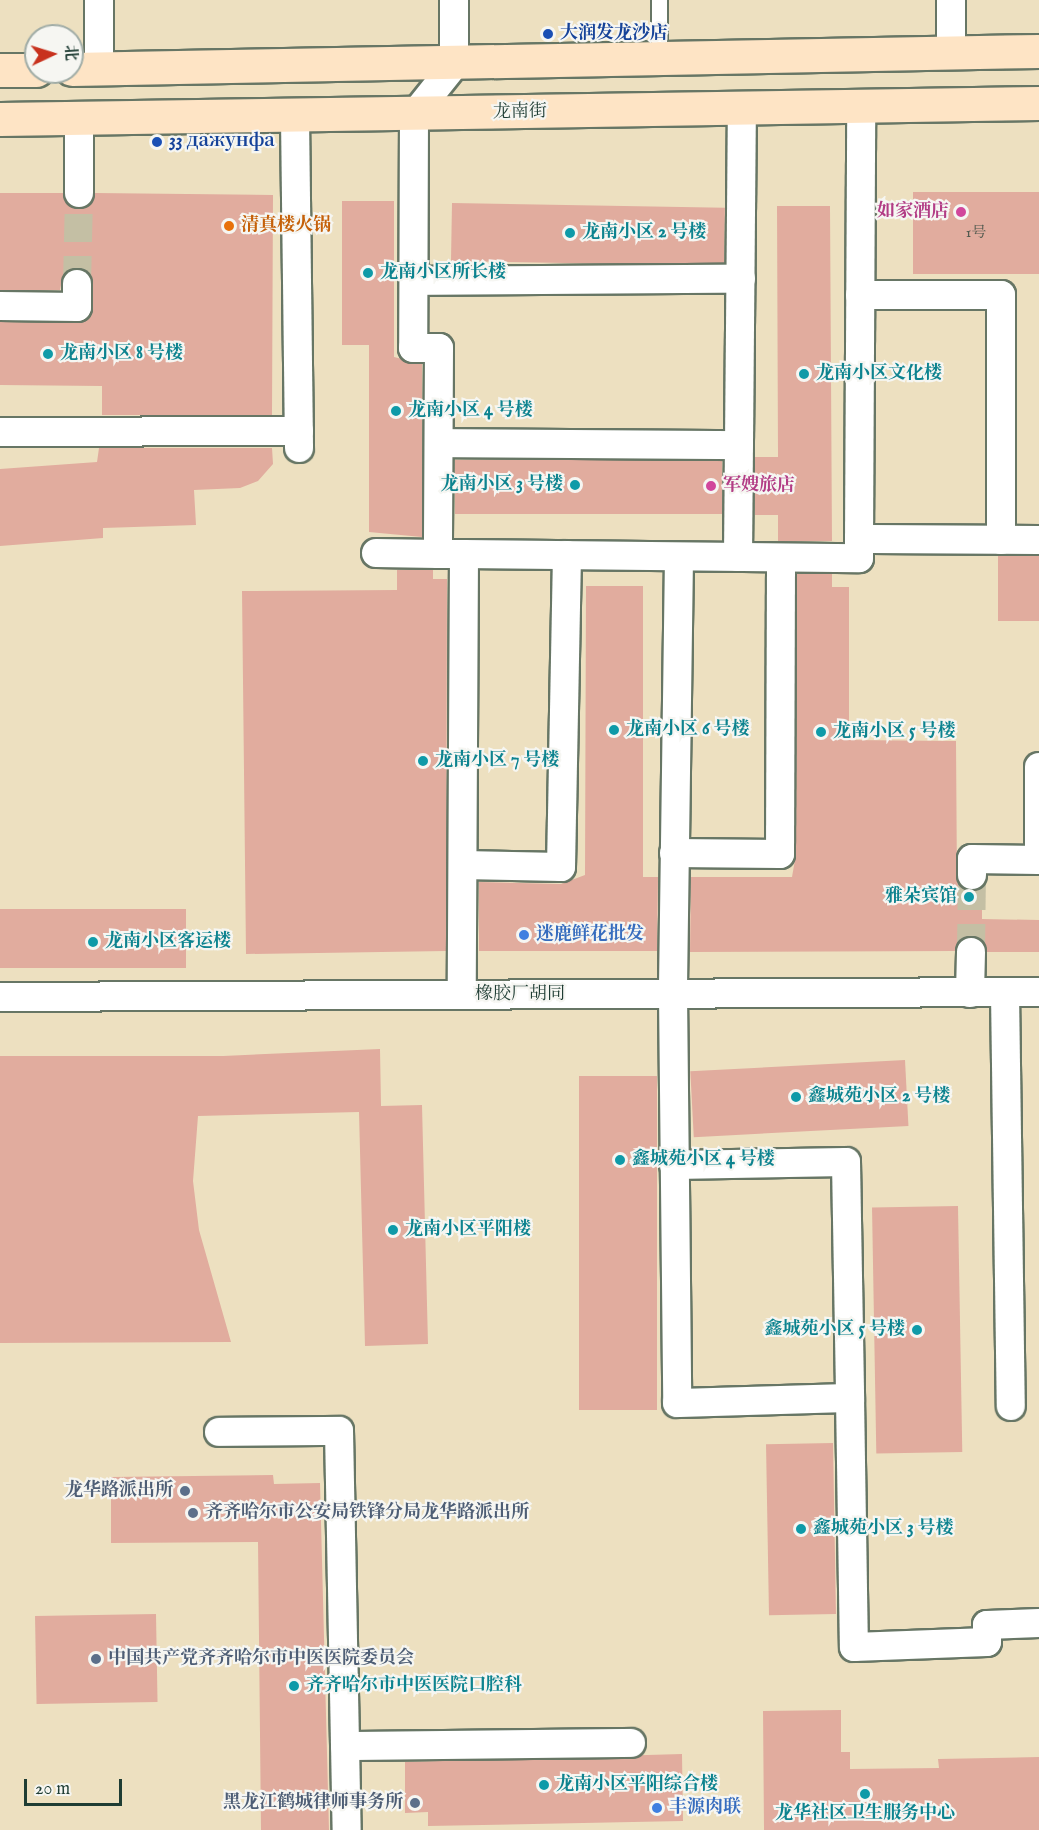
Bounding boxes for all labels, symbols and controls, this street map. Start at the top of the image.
place label: 大润发龙沙店 [560,23,668,45]
north arrow [24,24,84,84]
marker: 大润发龙沙店 [541,27,555,41]
text: 北 [59,44,80,62]
street label: 龙南街 [493,102,547,124]
place label: 33 дажунфа [169,131,275,153]
marker: 33 дажунфа [150,135,164,149]
place label: 如家酒店 [877,201,949,223]
marker: 如家酒店 [954,205,968,219]
place label: 清真楼火锅 [241,215,331,237]
marker: 清真楼火锅 [222,219,236,233]
place label: 龙南小区 2 号楼 [582,222,706,244]
house number: 1号 [966,224,986,242]
marker: 龙南小区 2 号楼 [563,226,577,240]
place label: 龙南小区所长楼 [380,262,506,284]
marker: 龙南小区所长楼 [361,266,375,280]
place label: 龙南小区 8 号楼 [60,343,183,365]
marker: 龙南小区 8 号楼 [41,347,55,361]
place label: 龙南小区文化楼 [816,363,942,385]
marker: 龙南小区文化楼 [797,367,811,381]
place label: 龙南小区 4 号楼 [408,400,533,422]
marker: 龙南小区 4 号楼 [389,404,403,418]
place label: 龙南小区 3 号楼 [440,474,563,496]
place label: 军嫂旅店 [723,475,795,497]
marker: 龙南小区 3 号楼 [568,478,582,492]
marker: 军嫂旅店 [704,479,718,493]
place label: 龙南小区 6 号楼 [626,719,749,741]
place label: 龙南小区 5 号楼 [833,721,955,743]
marker: 龙南小区 6 号楼 [607,723,621,737]
marker: 龙南小区 5 号楼 [814,725,828,739]
place label: 龙南小区 7 号楼 [435,750,559,772]
marker: 龙南小区 7 号楼 [416,754,430,768]
place label: 雅朵宾馆 [885,886,957,908]
marker: 雅朵宾馆 [962,890,976,904]
place label: 迷鹿鲜花批发 [536,924,644,946]
marker: 迷鹿鲜花批发 [517,928,531,942]
place label: 龙南小区客运楼 [105,931,231,953]
marker: 龙南小区客运楼 [86,935,100,949]
street label: 橡胶厂胡同 [475,984,565,1006]
place label: 鑫城苑小区 2 号楼 [808,1086,950,1108]
marker: 鑫城苑小区 2 号楼 [789,1090,803,1104]
place label: 鑫城苑小区 4 号楼 [632,1149,775,1171]
marker: 鑫城苑小区 4 号楼 [613,1153,627,1167]
place label: 龙南小区平阳楼 [405,1219,531,1241]
marker: 龙南小区平阳楼 [386,1223,400,1237]
place label: 鑫城苑小区 5 号楼 [765,1319,905,1341]
marker: 鑫城苑小区 5 号楼 [910,1323,924,1337]
place label: 龙华路派出所 [65,1480,173,1502]
marker: 龙华路派出所 [178,1484,192,1498]
place label: 齐齐哈尔市公安局铁锋分局龙华路派出所 [205,1502,529,1524]
marker: 齐齐哈尔市公安局铁锋分局龙华路派出所 [186,1506,200,1520]
place label: 鑫城苑小区 3 号楼 [813,1518,954,1540]
marker: 鑫城苑小区 3 号楼 [794,1522,808,1536]
place label: 中国共产党齐齐哈尔市中医医院委员会 [108,1648,414,1670]
marker: 中国共产党齐齐哈尔市中医医院委员会 [89,1652,103,1666]
place label: 齐齐哈尔市中医医院口腔科 [306,1675,522,1697]
marker: 齐齐哈尔市中医医院口腔科 [287,1679,301,1693]
scale bar [27,1767,124,1805]
place label: 龙南小区平阳综合楼 [556,1774,718,1796]
text: 20 m [35,1778,70,1801]
marker: 龙南小区平阳综合楼 [537,1778,551,1792]
marker: 龙华社区卫生服务中心 [858,1787,872,1801]
place label: 黑龙江鹤城律师事务所 [223,1792,403,1814]
marker: 黑龙江鹤城律师事务所 [408,1796,422,1810]
place label: 丰源肉联 [669,1797,741,1819]
marker: 丰源肉联 [650,1801,664,1815]
place label: 龙华社区卫生服务中心 [775,1803,955,1825]

